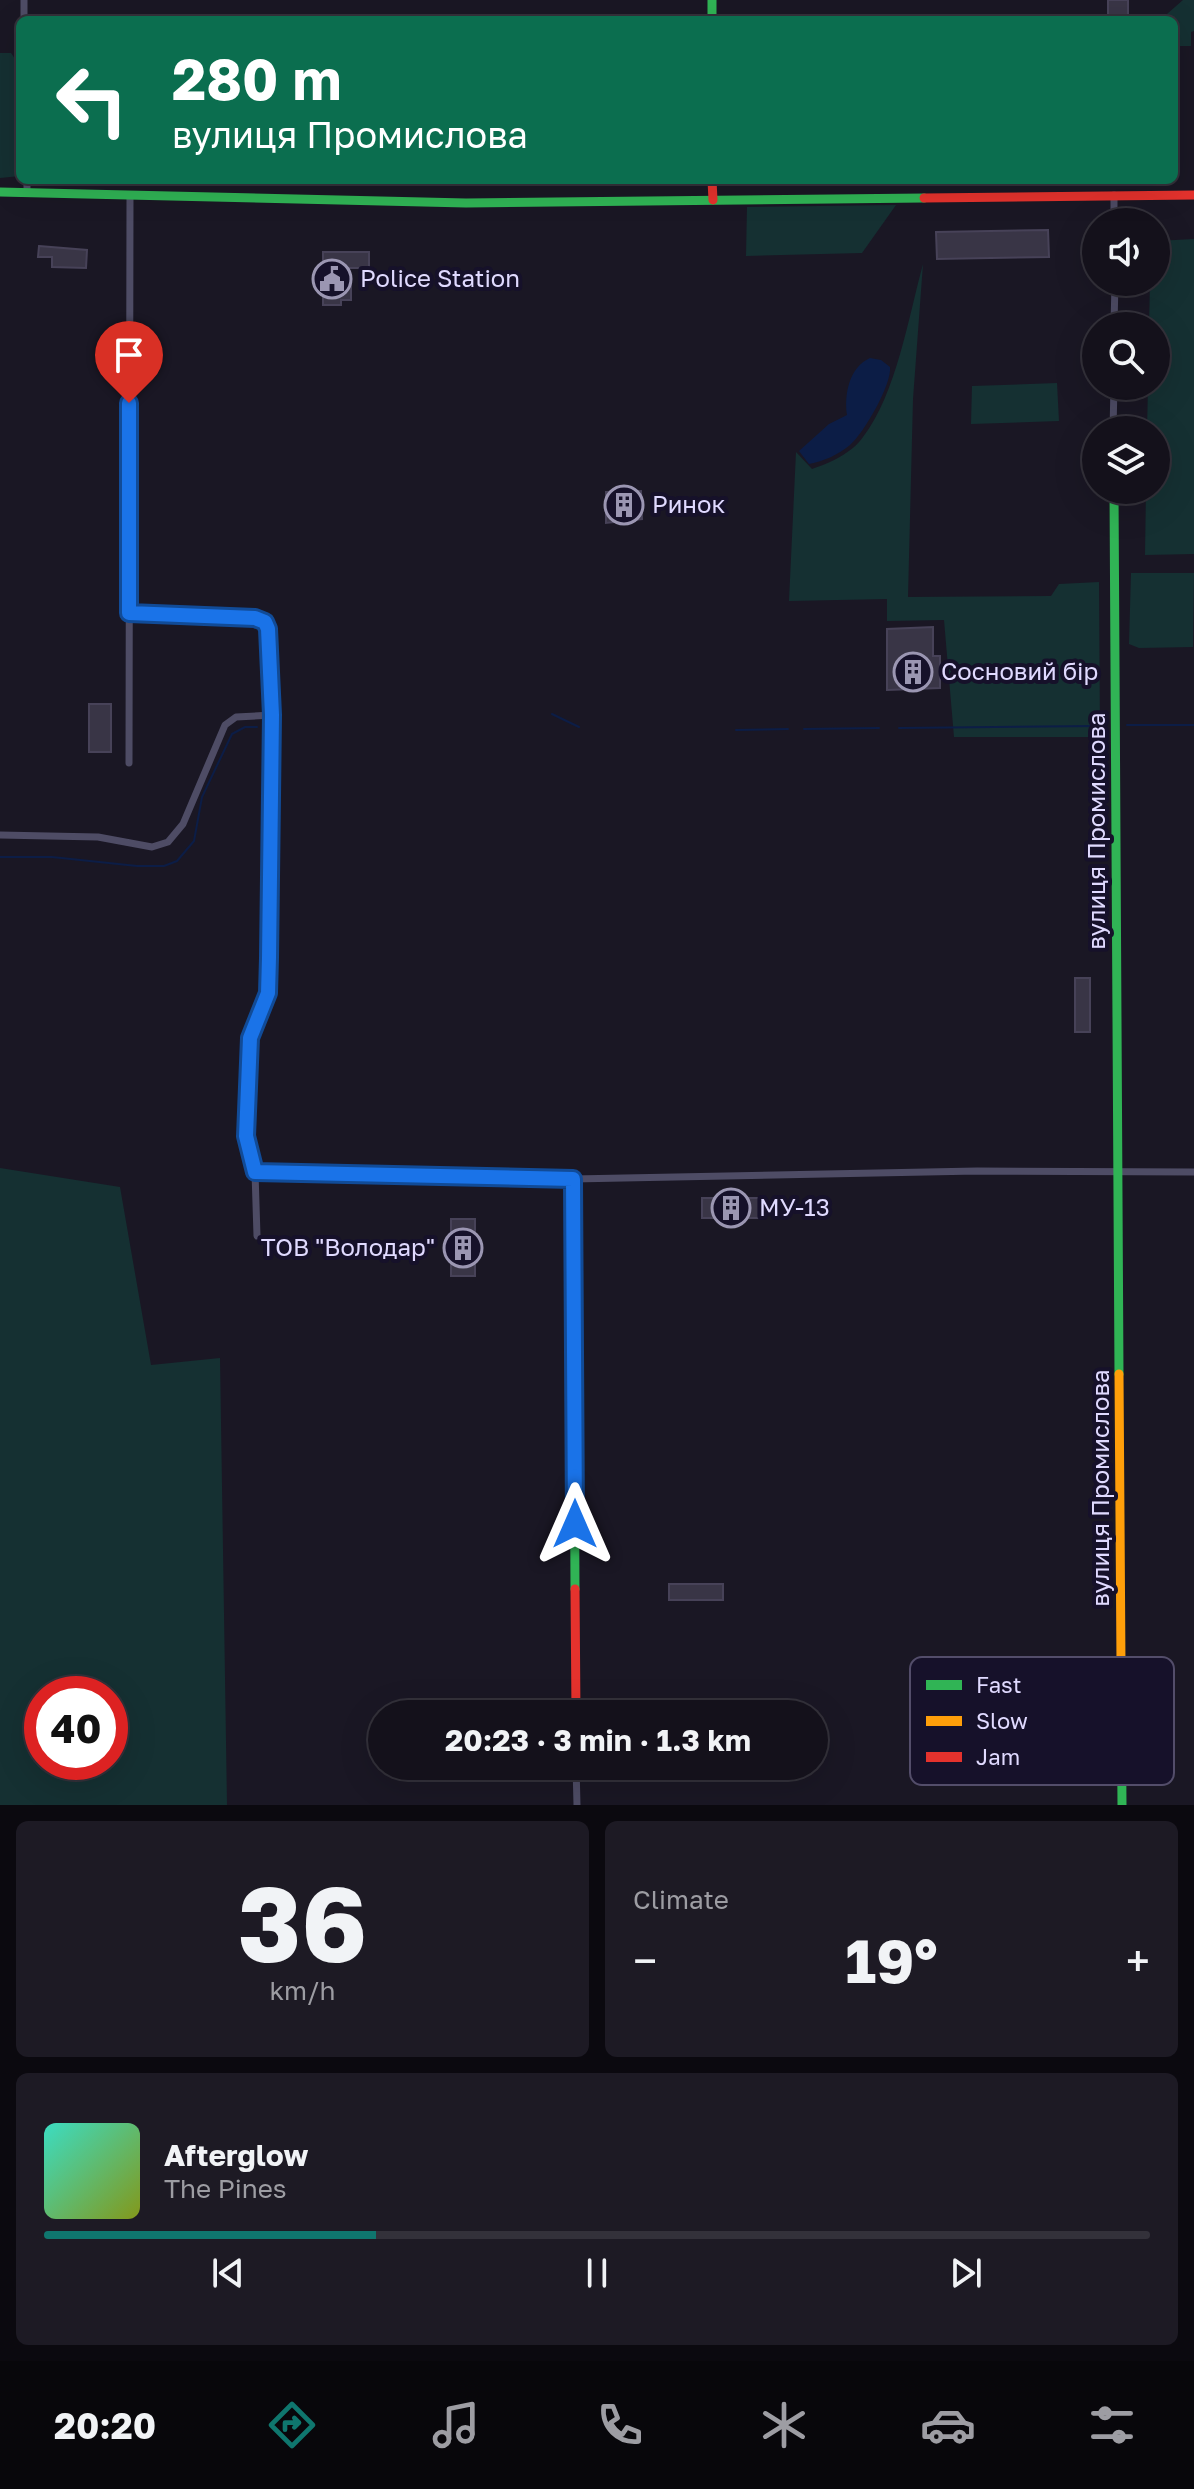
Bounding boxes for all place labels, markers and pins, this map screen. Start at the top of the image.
public building icon: Police Station [311,258,353,300]
place label: Police Station [360,263,520,292]
pin [95,321,163,403]
building icon: Ринок [603,484,645,526]
place label: Ринок [652,489,725,518]
building icon: Сосновий бір [892,651,934,693]
place label: Сосновий бір [941,656,1098,685]
building icon: МУ-13 [710,1187,752,1229]
place label: МУ-13 [759,1192,830,1221]
building icon: ТОВ "Володар" [442,1227,484,1269]
place label: ТОВ "Володар" [261,1232,435,1261]

